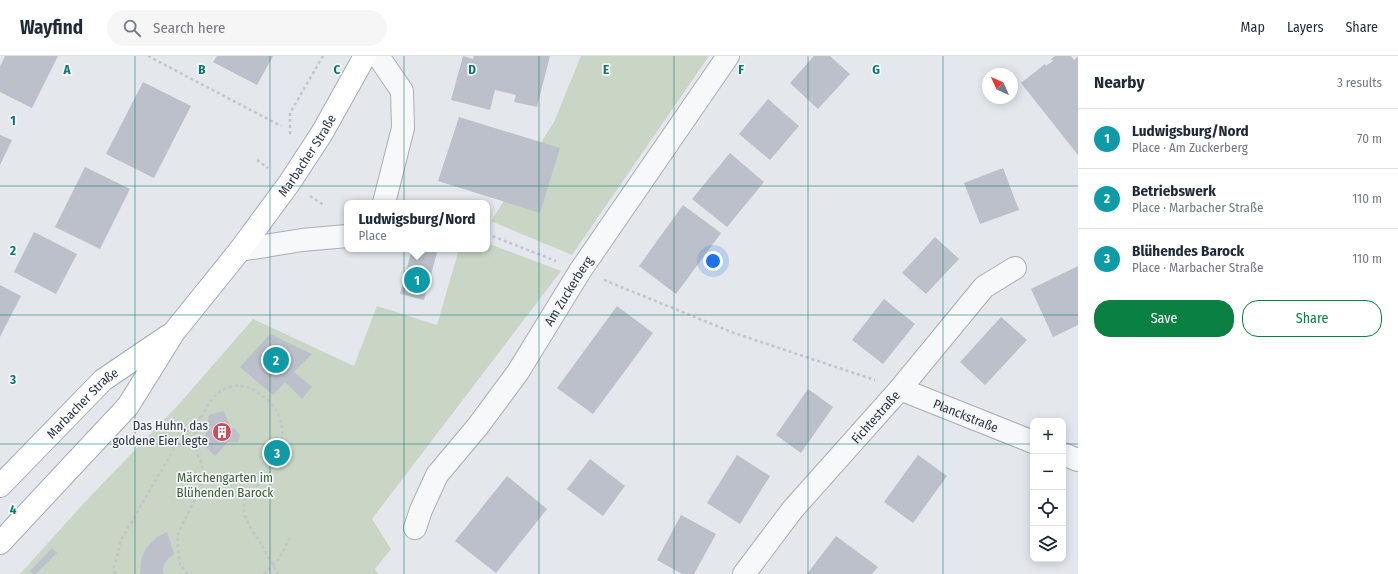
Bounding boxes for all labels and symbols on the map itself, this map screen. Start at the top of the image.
text: A [62,62,71,77]
text: B [198,62,206,77]
text: C [334,62,341,77]
text: D [468,62,476,77]
text: E [603,62,609,77]
text: F [738,62,744,77]
text: G [872,62,880,77]
north arrow [982,68,1018,104]
street label: Marbacher Straße [275,112,339,199]
text: 1 [10,113,16,128]
text: 2 [9,243,16,258]
your location [703,251,723,271]
street label: Am Zuckerberg [541,253,596,328]
pin: 1 [404,265,430,295]
pin: 2 [263,345,289,375]
street label: Marbacher Straße [44,365,121,442]
text: 3 [9,372,16,387]
street label: Fichtestraße [848,388,903,446]
street label: Planckstraße [931,396,1000,435]
place label: Das Huhn, das goldene Eier legte [112,418,208,448]
building icon: Das Huhn, das goldene Eier legte [211,421,233,443]
pin: 3 [264,438,290,468]
park label: Märchengarten im Blühenden Barock [177,470,274,500]
text: 4 [10,502,17,517]

